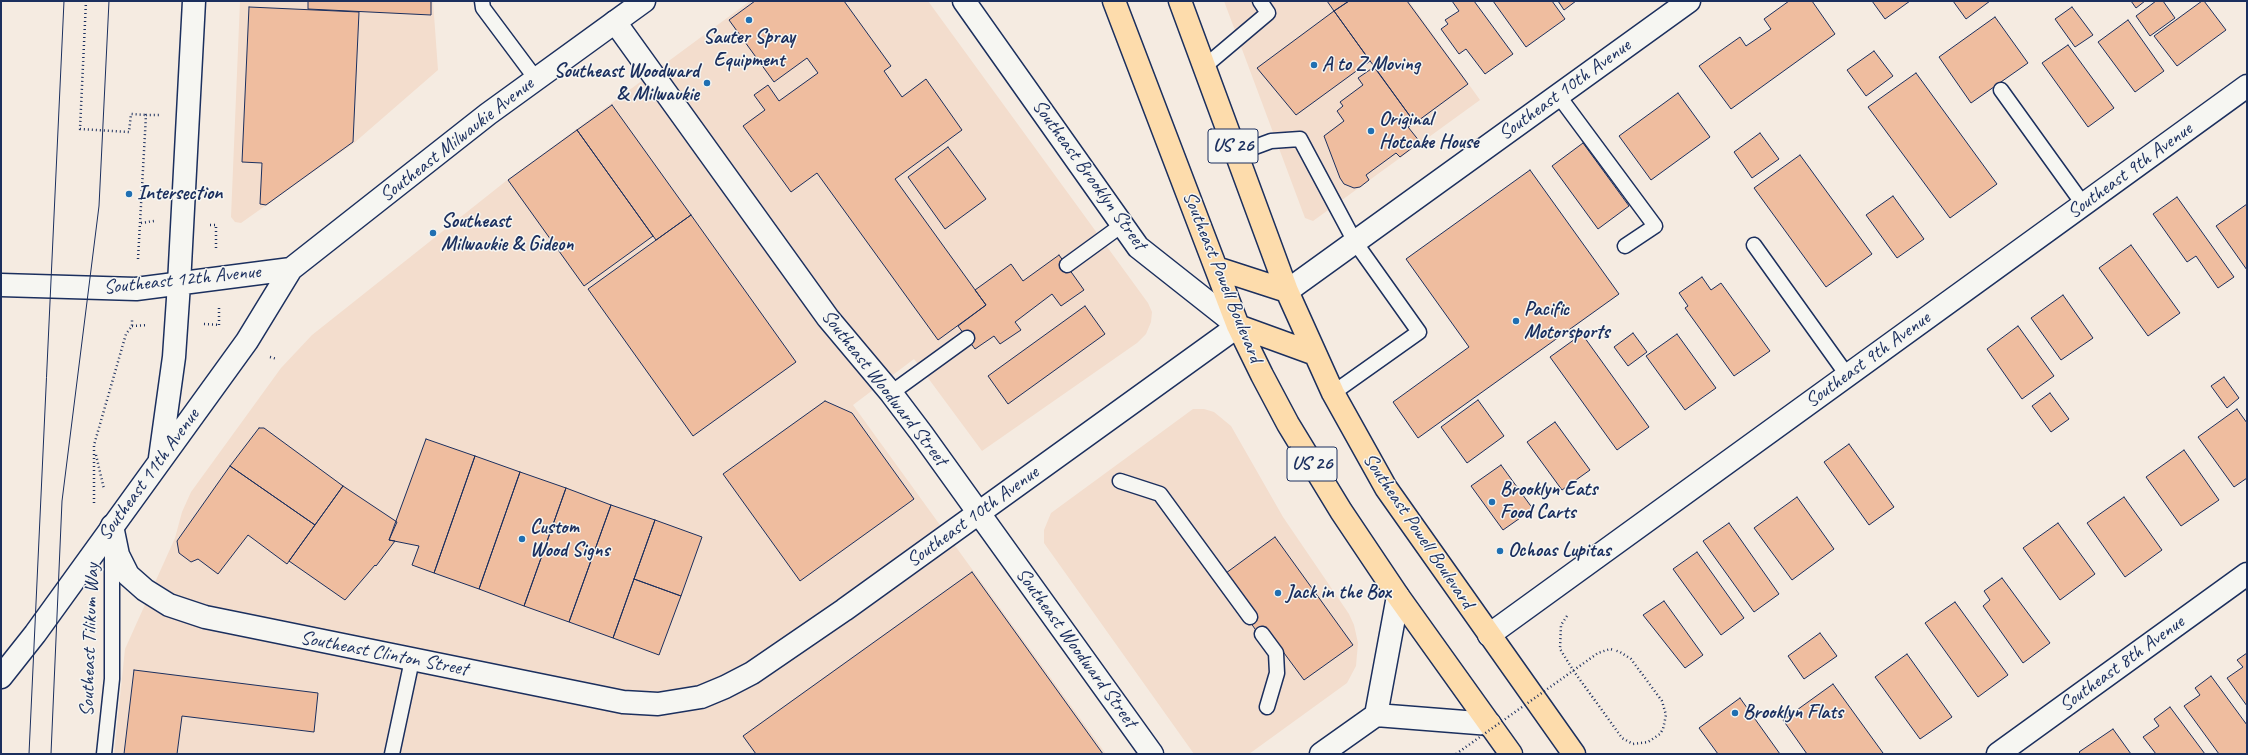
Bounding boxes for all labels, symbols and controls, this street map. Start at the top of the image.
marker: Sauter Spray Equipment [744,15,754,25]
place label: Sauter Spray Equipment [703,26,795,73]
street label: Southeast 10th Avenue [1494,34,1636,146]
place label: A to Z Moving [1322,53,1420,77]
place label: Southeast Woodward & Milwaukie [554,60,699,107]
marker: A to Z Moving [1309,60,1319,70]
street label: Southeast Milwaukie Avenue [375,72,539,208]
marker: Southeast Woodward & Milwaukie [702,78,712,88]
street label: Southeast Brooklyn Street [1026,95,1152,255]
place label: Original Hotcake House [1379,108,1479,155]
street label: Southeast 9th Avenue [2063,118,2197,224]
marker: Original Hotcake House [1366,126,1376,136]
road number: US 26 [1208,129,1258,163]
place label: Intersection [137,182,222,206]
street label: Southeast Powell Boulevard [1177,188,1267,366]
marker: Intersection [124,189,134,199]
place label: Southeast Milwaukie & Gideon [441,210,573,257]
marker: Southeast Milwaukie & Gideon [428,228,438,238]
street label: Southeast 12th Avenue [102,260,262,300]
place label: Pacific Motorsports [1524,298,1609,345]
street label: Southeast Woodward Street [816,305,952,471]
street label: Southeast 9th Avenue [1801,307,1935,413]
marker: Pacific Motorsports [1511,316,1521,326]
street label: Southeast 11th Avenue [93,404,205,546]
road number: US 26 [1287,447,1337,481]
street label: Southeast Powell Boulevard [1357,449,1479,613]
street label: Southeast 10th Avenue [902,461,1044,573]
place label: Brooklyn Eats Food Carts [1500,478,1597,525]
marker: Brooklyn Eats Food Carts [1487,497,1497,507]
place label: Custom Wood Signs [530,516,609,563]
marker: Custom Wood Signs [517,534,527,544]
place label: Ochoas Lupitas [1508,539,1611,563]
marker: Ochoas Lupitas [1495,546,1505,556]
street label: Southeast Tilikum Way [75,563,105,717]
street label: Southeast Woodward Street [1010,563,1142,733]
place label: Jack in the Box [1286,581,1391,605]
marker: Jack in the Box [1273,588,1283,598]
street label: Southeast 8th Avenue [2055,611,2189,717]
street label: Southeast Clinton Street [298,626,470,682]
place label: Brooklyn Flats [1743,701,1843,725]
marker: Brooklyn Flats [1730,708,1740,718]

